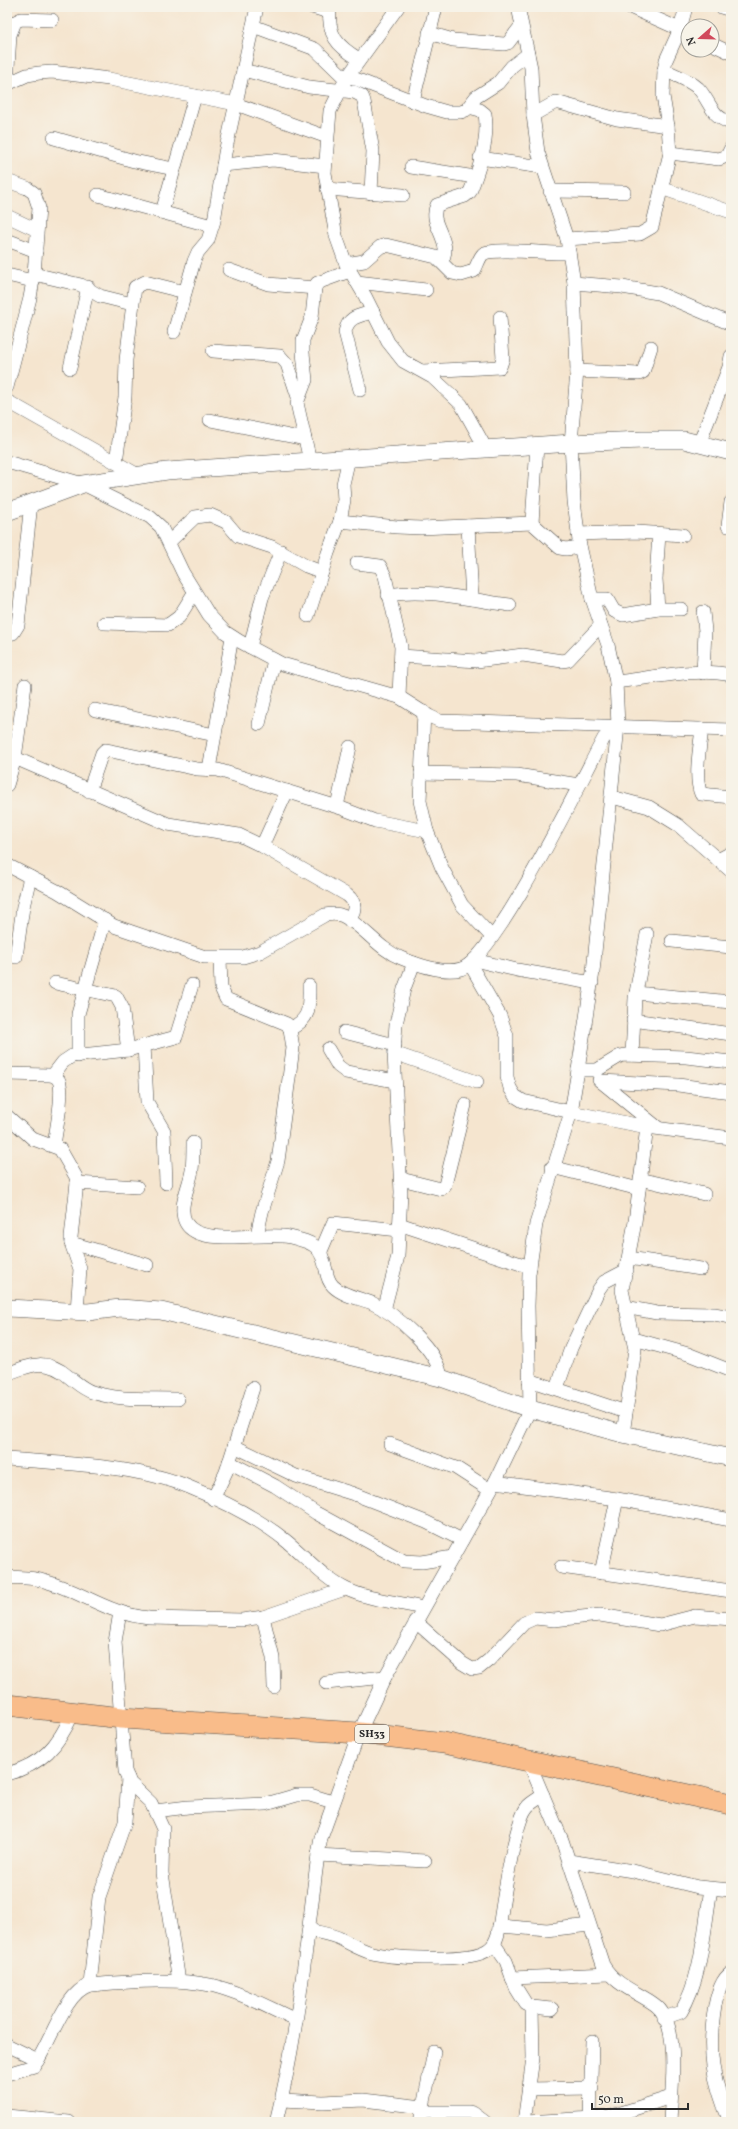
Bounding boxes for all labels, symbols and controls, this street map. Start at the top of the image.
north arrow [680,18,720,58]
text: N [684,35,700,47]
road number: SH33 [355,1725,389,1743]
scale bar [592,2085,688,2111]
text: 50 m [598,2092,624,2108]

